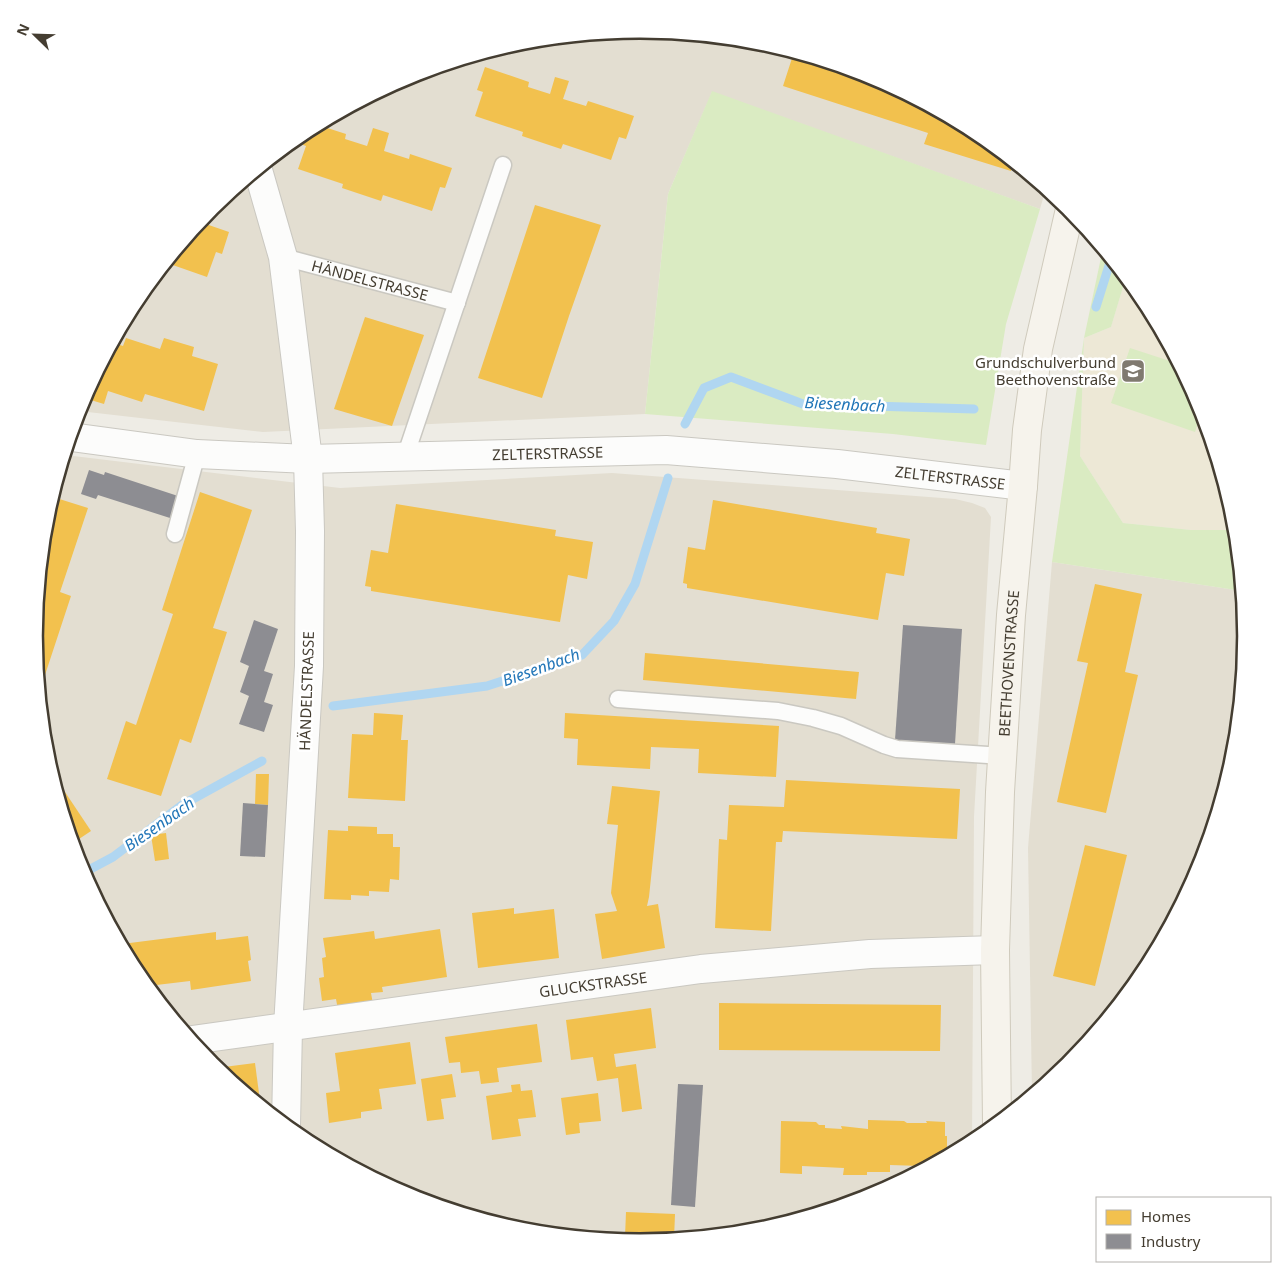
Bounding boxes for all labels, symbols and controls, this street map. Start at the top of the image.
north arrow [10,10,60,60]
text: N [12,21,34,39]
street label: HÄNDELSTRASSE [310,255,430,305]
place label: Grundschulverbund Beethovenstraße [975,352,1116,389]
school or university icon: Grundschulverbund Beethovenstraße [1120,358,1146,384]
water label: Biesenbach [804,391,886,417]
street label: ZELTERSTRASSE [492,442,603,464]
street label: ZELTERSTRASSE [894,461,1007,494]
street label: BEETHOVENSTRASSE [993,589,1023,737]
street label: HÄNDELSTRASSE [294,631,318,751]
water label: Biesenbach [499,643,583,691]
water label: Biesenbach [120,792,198,856]
street label: GLUCKSTRASSE [538,967,648,1001]
legend [1096,1197,1271,1262]
text: Homes [1141,1206,1191,1226]
text: Industry [1141,1231,1201,1251]

